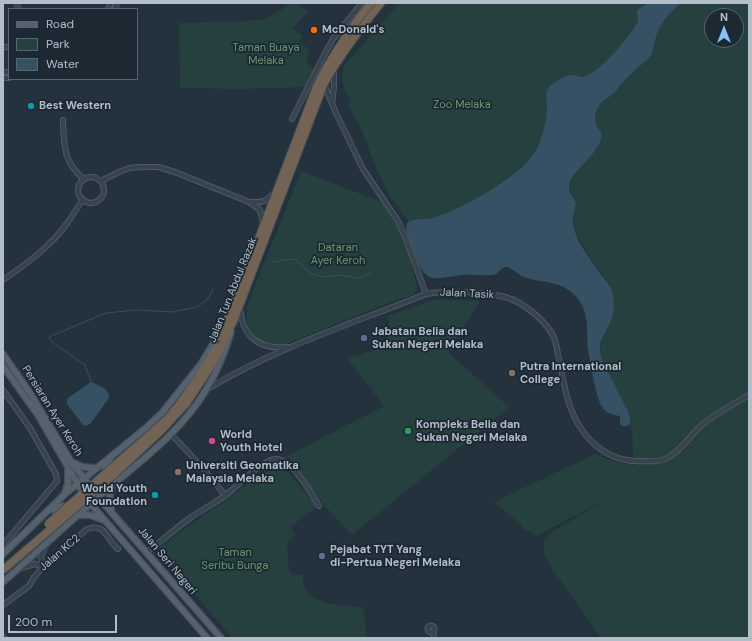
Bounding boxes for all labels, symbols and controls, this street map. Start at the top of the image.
legend [8,8,138,80]
north arrow [704,8,744,48]
text: N [720,10,728,24]
text: Road [46,16,74,32]
place label: McDonald's [322,23,384,37]
marker: McDonald's [309,25,319,35]
text: Park [46,36,70,52]
park label: Taman Buaya Melaka [233,41,299,67]
text: Water [46,56,79,72]
park label: Zoo Melaka [433,98,491,112]
place label: Best Western [39,99,111,113]
marker: Best Western [26,101,36,111]
street label: Jalan Tun Abdul Razak [206,236,260,344]
park label: Dataran Ayer Keroh [311,241,365,267]
street label: Jalan Tasik [440,286,494,302]
place label: Jabatan Belia dan Sukan Negeri Melaka [372,325,483,351]
marker: Jabatan Belia dan Sukan Negeri Melaka [359,333,369,343]
place label: Putra International College [520,360,621,386]
street label: Persiaran Ayer Keroh [19,363,85,459]
marker: Putra International College [507,368,517,378]
place label: Kompleks Belia dan Sukan Negeri Melaka [416,418,527,444]
marker: Kompleks Belia dan Sukan Negeri Melaka [403,426,413,436]
place label: World Youth Hotel [220,428,282,454]
marker: World Youth Hotel [207,436,217,446]
place label: Universiti Geomatika Malaysia Melaka [186,459,299,485]
marker: Universiti Geomatika Malaysia Melaka [173,467,183,477]
place label: World Youth Foundation [81,482,147,508]
marker: World Youth Foundation [150,490,160,500]
street label: Jalan Seri Negeri [135,525,199,597]
street label: Jalan KC2 [37,532,83,574]
place label: Pejabat TYT Yang di-Pertua Negeri Melaka [330,543,461,569]
park label: Taman Seribu Bunga [202,546,268,572]
marker: Pejabat TYT Yang di-Pertua Negeri Melaka [317,551,327,561]
scale bar [10,607,119,633]
text: 200 m [15,614,52,630]

